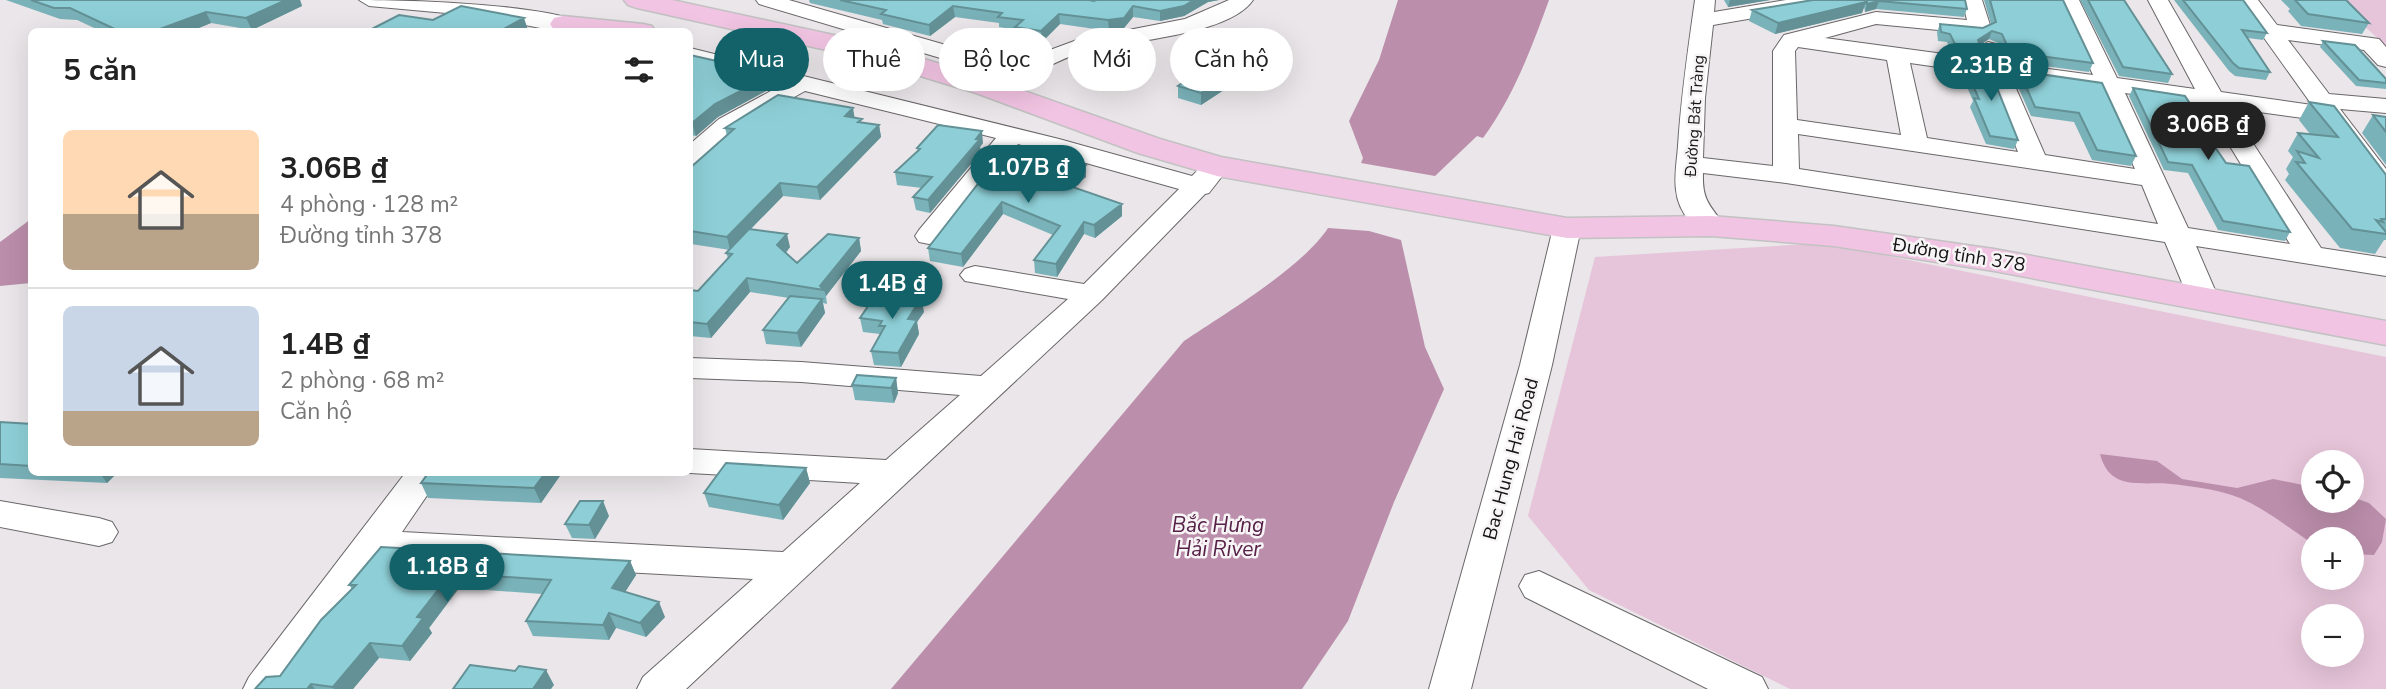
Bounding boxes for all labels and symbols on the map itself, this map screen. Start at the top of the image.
pin: 2.31B ₫ [1926,43,2056,103]
street label: Đường Bát Tràng [1680,54,1710,179]
pin: 3.06B ₫ [2143,102,2273,162]
pin: 1.07B ₫ [963,146,1093,205]
street label: Đường tỉnh 378 [1890,232,2027,278]
pin: 1.4B ₫ [835,262,949,321]
street label: Bac Hung Hai Road [1477,375,1545,543]
water label: Bắc Hưng Hải River [1172,511,1264,563]
pin: 1.18B ₫ [382,544,512,604]

